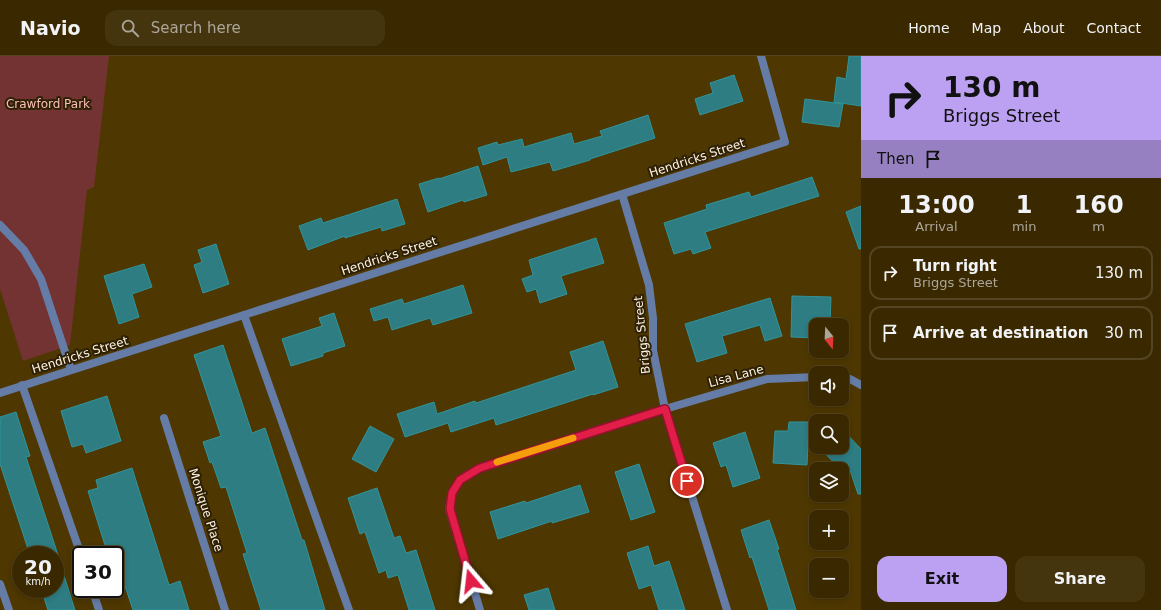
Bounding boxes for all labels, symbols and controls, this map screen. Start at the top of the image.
search box [105,10,385,46]
text: Navio [20,17,81,39]
icon: search [119,17,141,39]
text: Search here [151,19,241,37]
text: Home [908,20,950,36]
text: Map [972,20,1001,36]
text: About [1023,20,1065,36]
text: Contact [1087,20,1141,36]
text: 130 m [943,71,1040,104]
icon: right [877,72,929,124]
park label: Crawford Park [6,97,90,111]
text: Briggs Street [943,105,1060,126]
street label: Hendricks Street [647,136,747,180]
icon: arrive [922,148,944,170]
text: Then [877,150,914,168]
text: 13:00 [898,191,975,219]
text: 1 [1016,191,1032,219]
text: 160 [1074,191,1124,219]
text: Arrival [915,219,958,234]
text: min [1012,219,1036,234]
text: m [1092,219,1105,234]
street label: Hendricks Street [339,234,439,278]
text: Turn right [913,257,997,275]
icon: right [879,262,901,284]
text: 130 m [1095,264,1143,282]
text: Briggs Street [913,275,998,290]
street label: Briggs Street [631,295,653,375]
north arrow [809,318,849,358]
map controls [809,318,849,598]
icon: arrive [879,322,901,344]
text: Arrive at destination [913,324,1088,342]
text: 30 m [1105,324,1143,342]
street label: Hendricks Street [30,334,130,376]
street label: Lisa Lane [707,362,765,390]
button: sound [809,366,849,406]
button: search [809,414,849,454]
button: layers [809,462,849,502]
pin [670,464,704,498]
street label: Monique Place [186,466,226,554]
icon: arrive [676,470,698,492]
button: + [809,510,849,550]
speed limit sign: 30 [72,546,124,598]
text: 20 [24,555,52,579]
button: Exit [877,556,1007,602]
button: Share [1015,556,1145,602]
button: − [809,558,849,598]
position arrow [450,560,492,602]
text: km/h [25,576,51,587]

